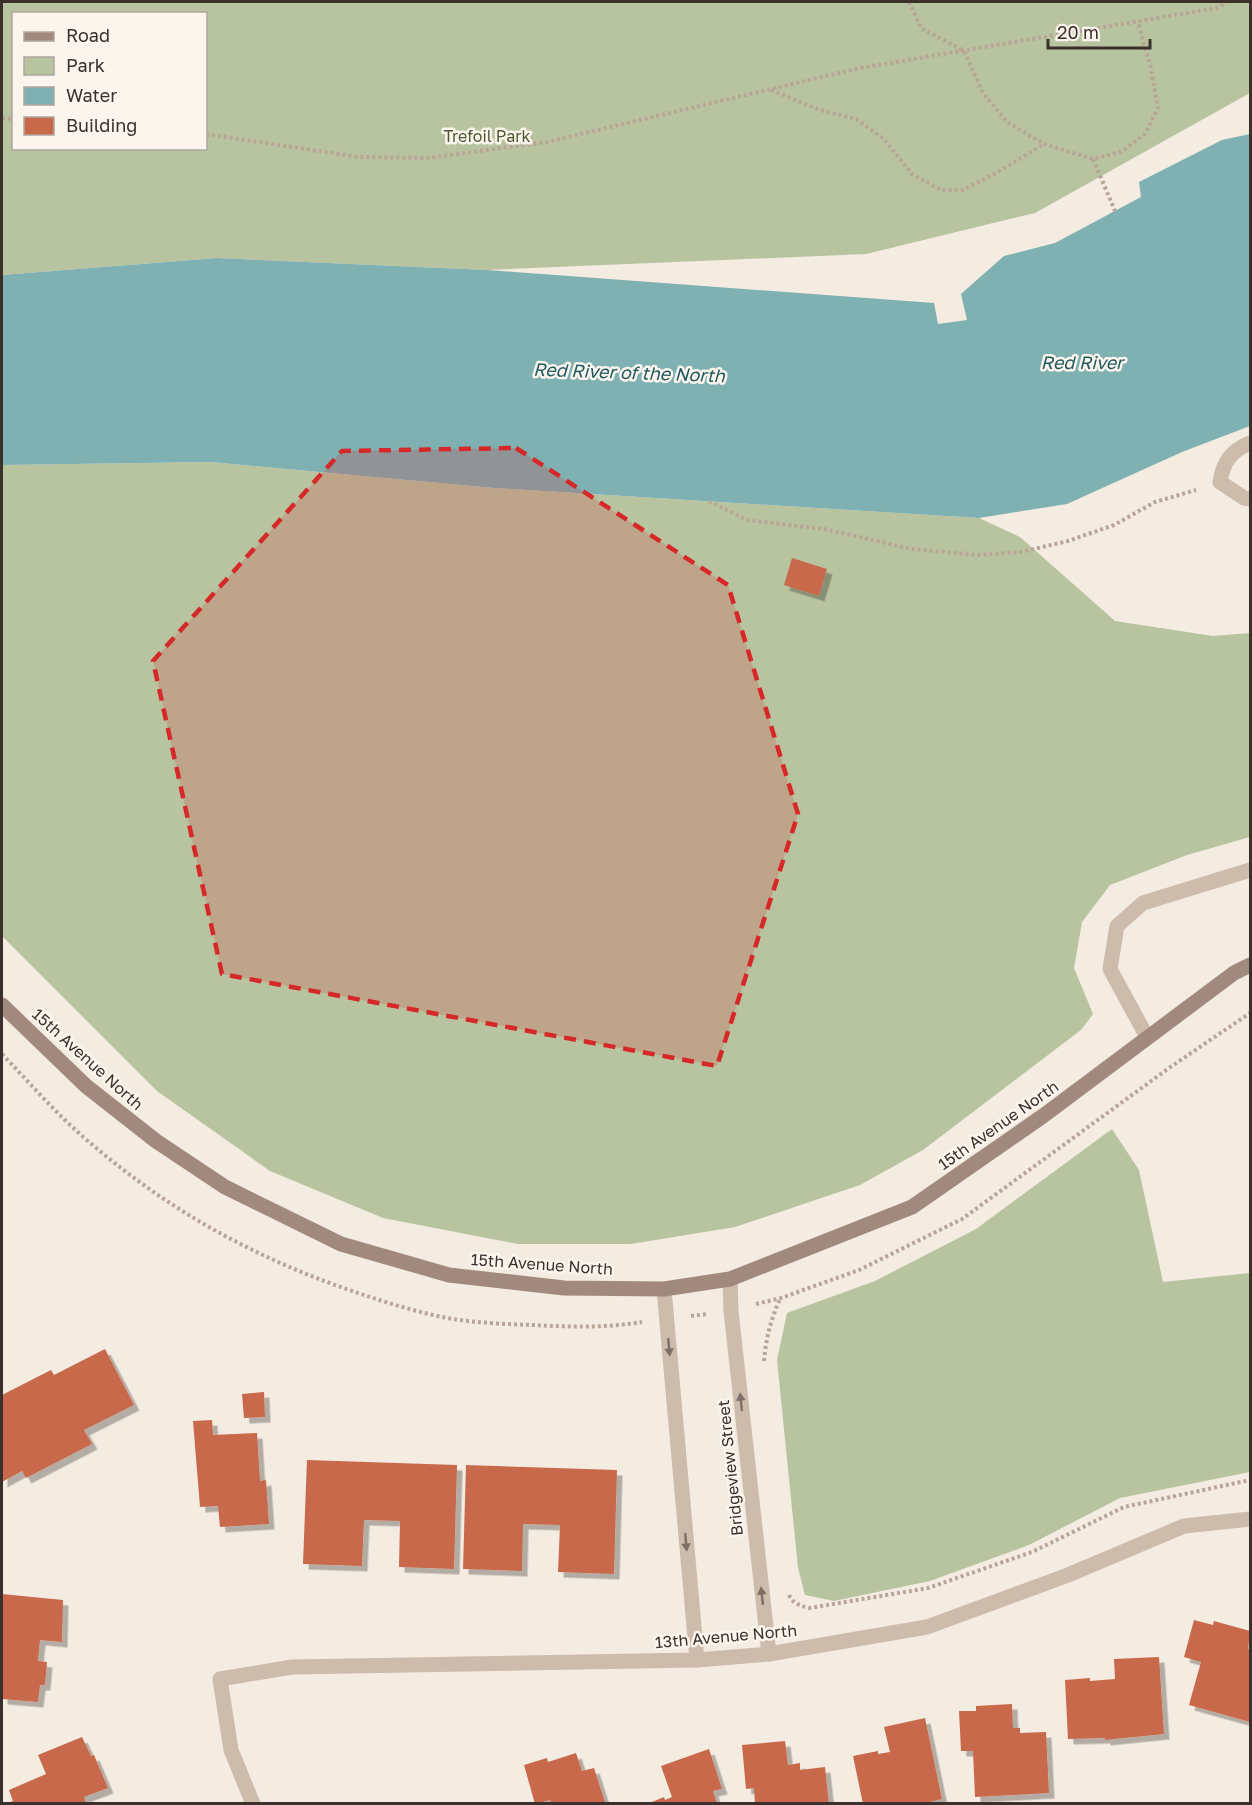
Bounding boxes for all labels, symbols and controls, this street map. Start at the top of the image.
legend [12,12,207,150]
scale bar [1048,12,1150,50]
text: 20 m [1057,21,1099,43]
text: Road [66,24,110,46]
text: Park [66,54,105,76]
text: Water [66,84,117,106]
text: Building [66,114,137,136]
park label: Trefoil Park [443,126,531,146]
water label: Red River [1041,351,1126,373]
water label: Red River of the North [533,358,726,386]
street label: 15th Avenue North [28,1004,148,1114]
street label: 15th Avenue North [934,1076,1062,1174]
street label: 15th Avenue North [470,1249,614,1279]
one-way arrow [664,1338,674,1357]
one-way arrow [736,1392,746,1411]
street label: Bridgeview Street [713,1399,747,1537]
one-way arrow [681,1532,691,1551]
one-way arrow [758,1586,767,1605]
street label: 13th Avenue North [654,1620,798,1652]

